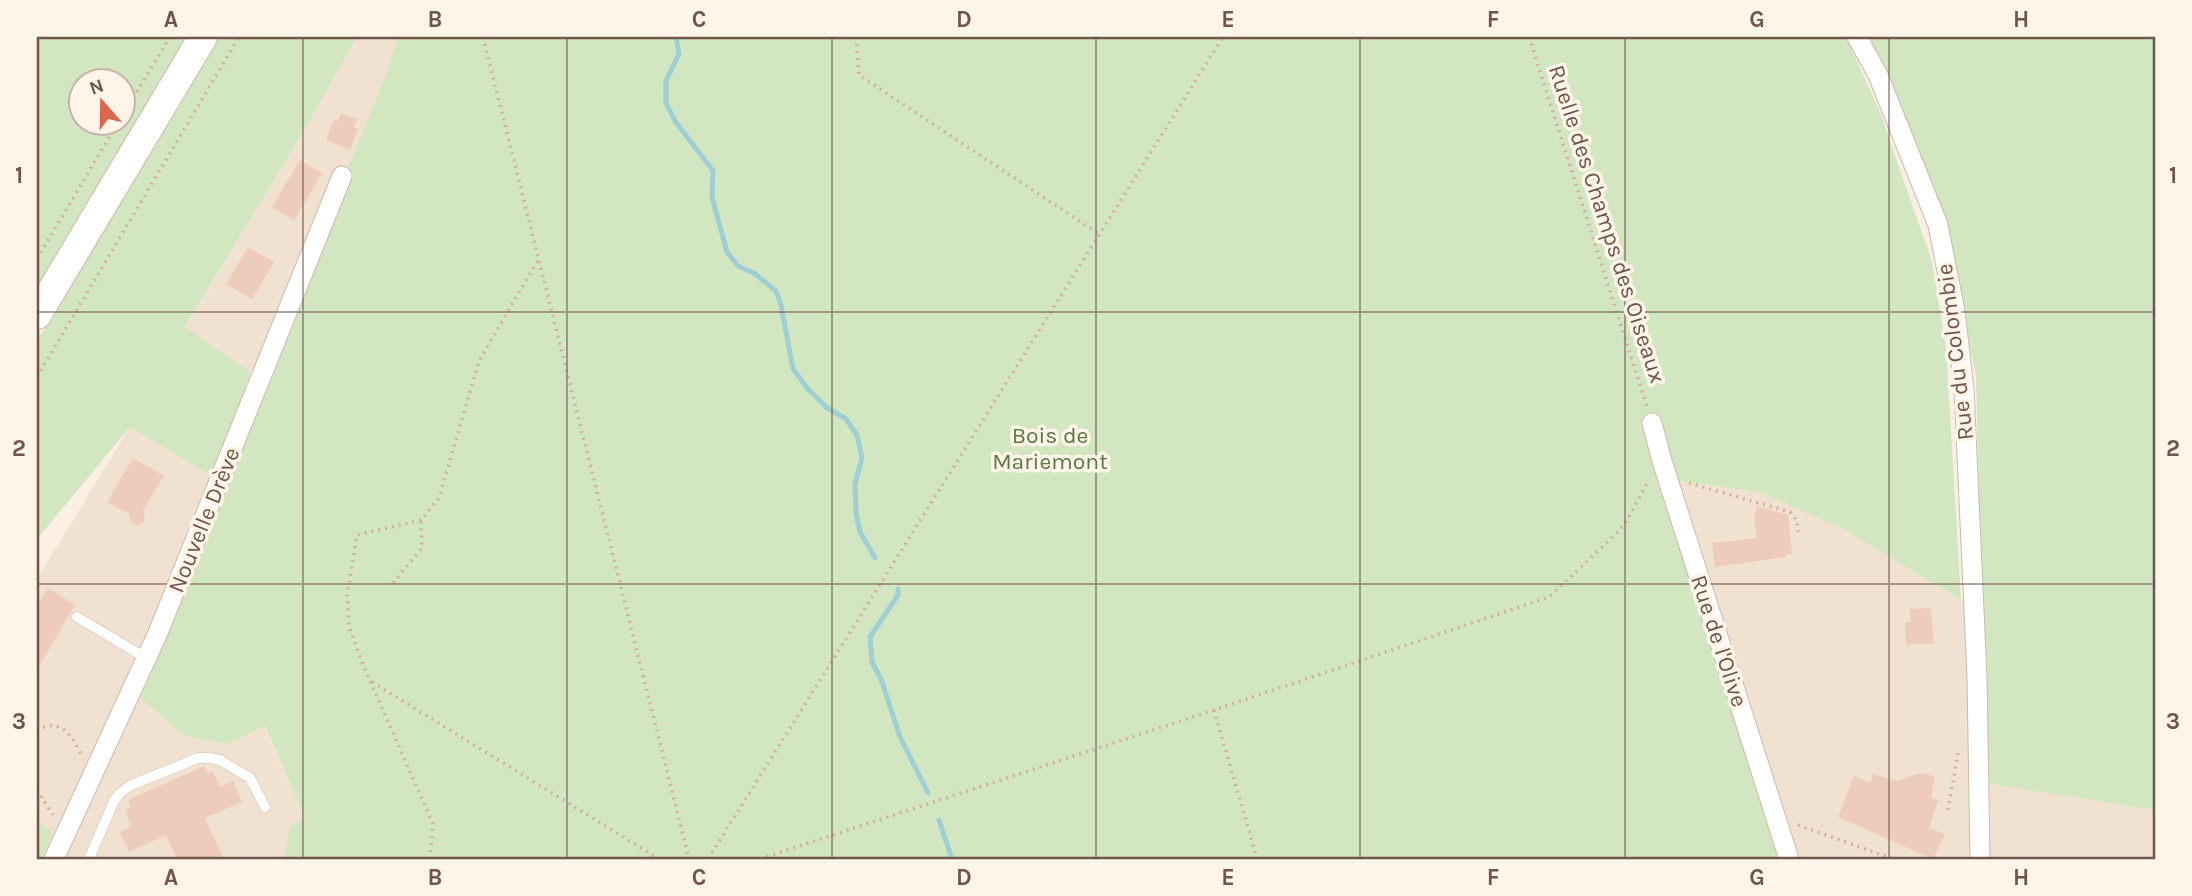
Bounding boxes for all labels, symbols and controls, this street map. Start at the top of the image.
text: A [164,6,178,33]
text: B [428,6,442,33]
text: C [692,6,706,33]
text: D [956,6,972,33]
text: E [1221,6,1235,33]
text: F [1487,6,1499,33]
text: G [1749,6,1765,33]
text: H [2013,6,2029,33]
street label: Ruelle des Champs des Oiseaux [1543,61,1671,387]
north arrow [66,66,136,136]
text: N [86,74,107,100]
text: 1 [15,162,23,189]
text: 1 [2169,162,2177,189]
street label: Rue du Colombie [1931,262,1979,442]
park label: Bois de Mariemont [992,422,1108,475]
text: 2 [12,435,26,462]
text: 2 [2166,435,2180,462]
street label: Nouvelle Drève [163,443,245,597]
street label: Rue de l'Olive [1685,572,1753,710]
text: 3 [12,708,26,735]
text: 3 [2166,708,2180,735]
text: A [164,864,178,891]
text: B [428,864,442,891]
text: C [692,864,706,891]
text: D [956,864,972,891]
text: E [1221,864,1235,891]
text: F [1487,864,1499,891]
text: G [1749,864,1765,891]
text: H [2013,864,2029,891]

